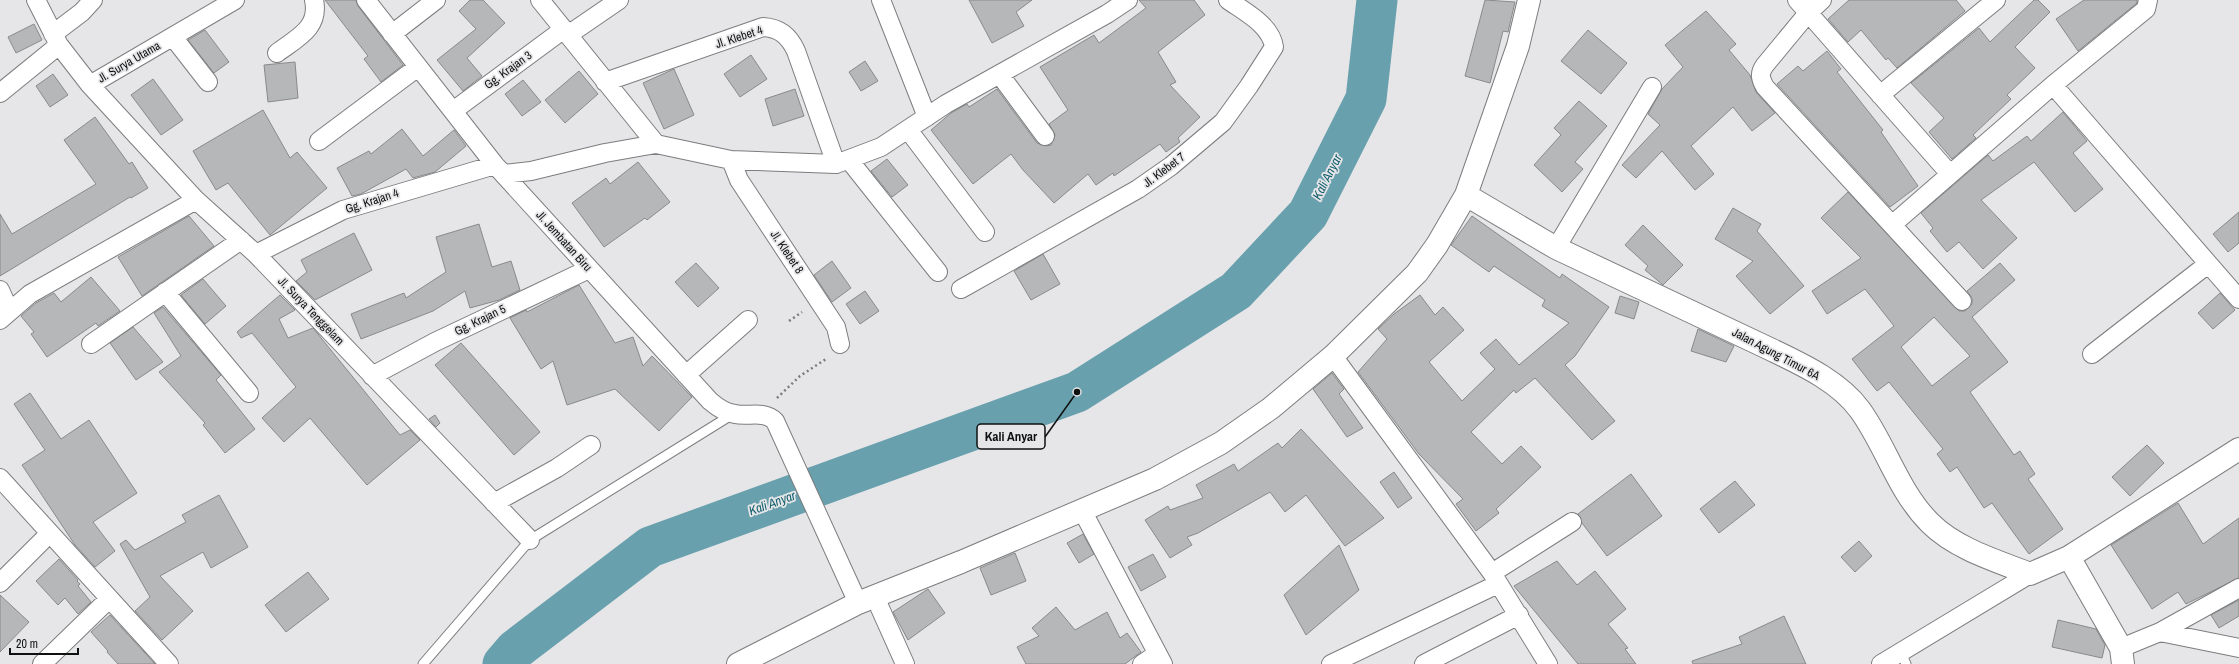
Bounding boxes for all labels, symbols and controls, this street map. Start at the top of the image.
street label: Jl. Klebet 4 [713,22,765,52]
street label: Jl. Surya Utama [95,37,164,86]
street label: Gg. Krajan 3 [481,47,535,93]
street label: Jl. Klebet 7 [1140,149,1189,191]
water label: Kali Anyar [1308,151,1346,202]
street label: Gg. Krajan 4 [343,185,401,217]
street label: Jl. Jembatan Biru [532,207,596,275]
street label: Jl. Klebet 8 [767,227,807,277]
street label: Jl. Surya Tenggelam [274,273,348,349]
street label: Gg. Krajan 5 [452,300,509,339]
street label: Jalan Agung Timur 6A [1729,324,1823,384]
callout: Kali Anyar [977,424,1045,449]
text: Kali Anyar [985,428,1038,445]
water label: Kali Anyar [746,487,798,519]
scale bar [10,630,78,656]
text: 20 m [16,636,38,652]

